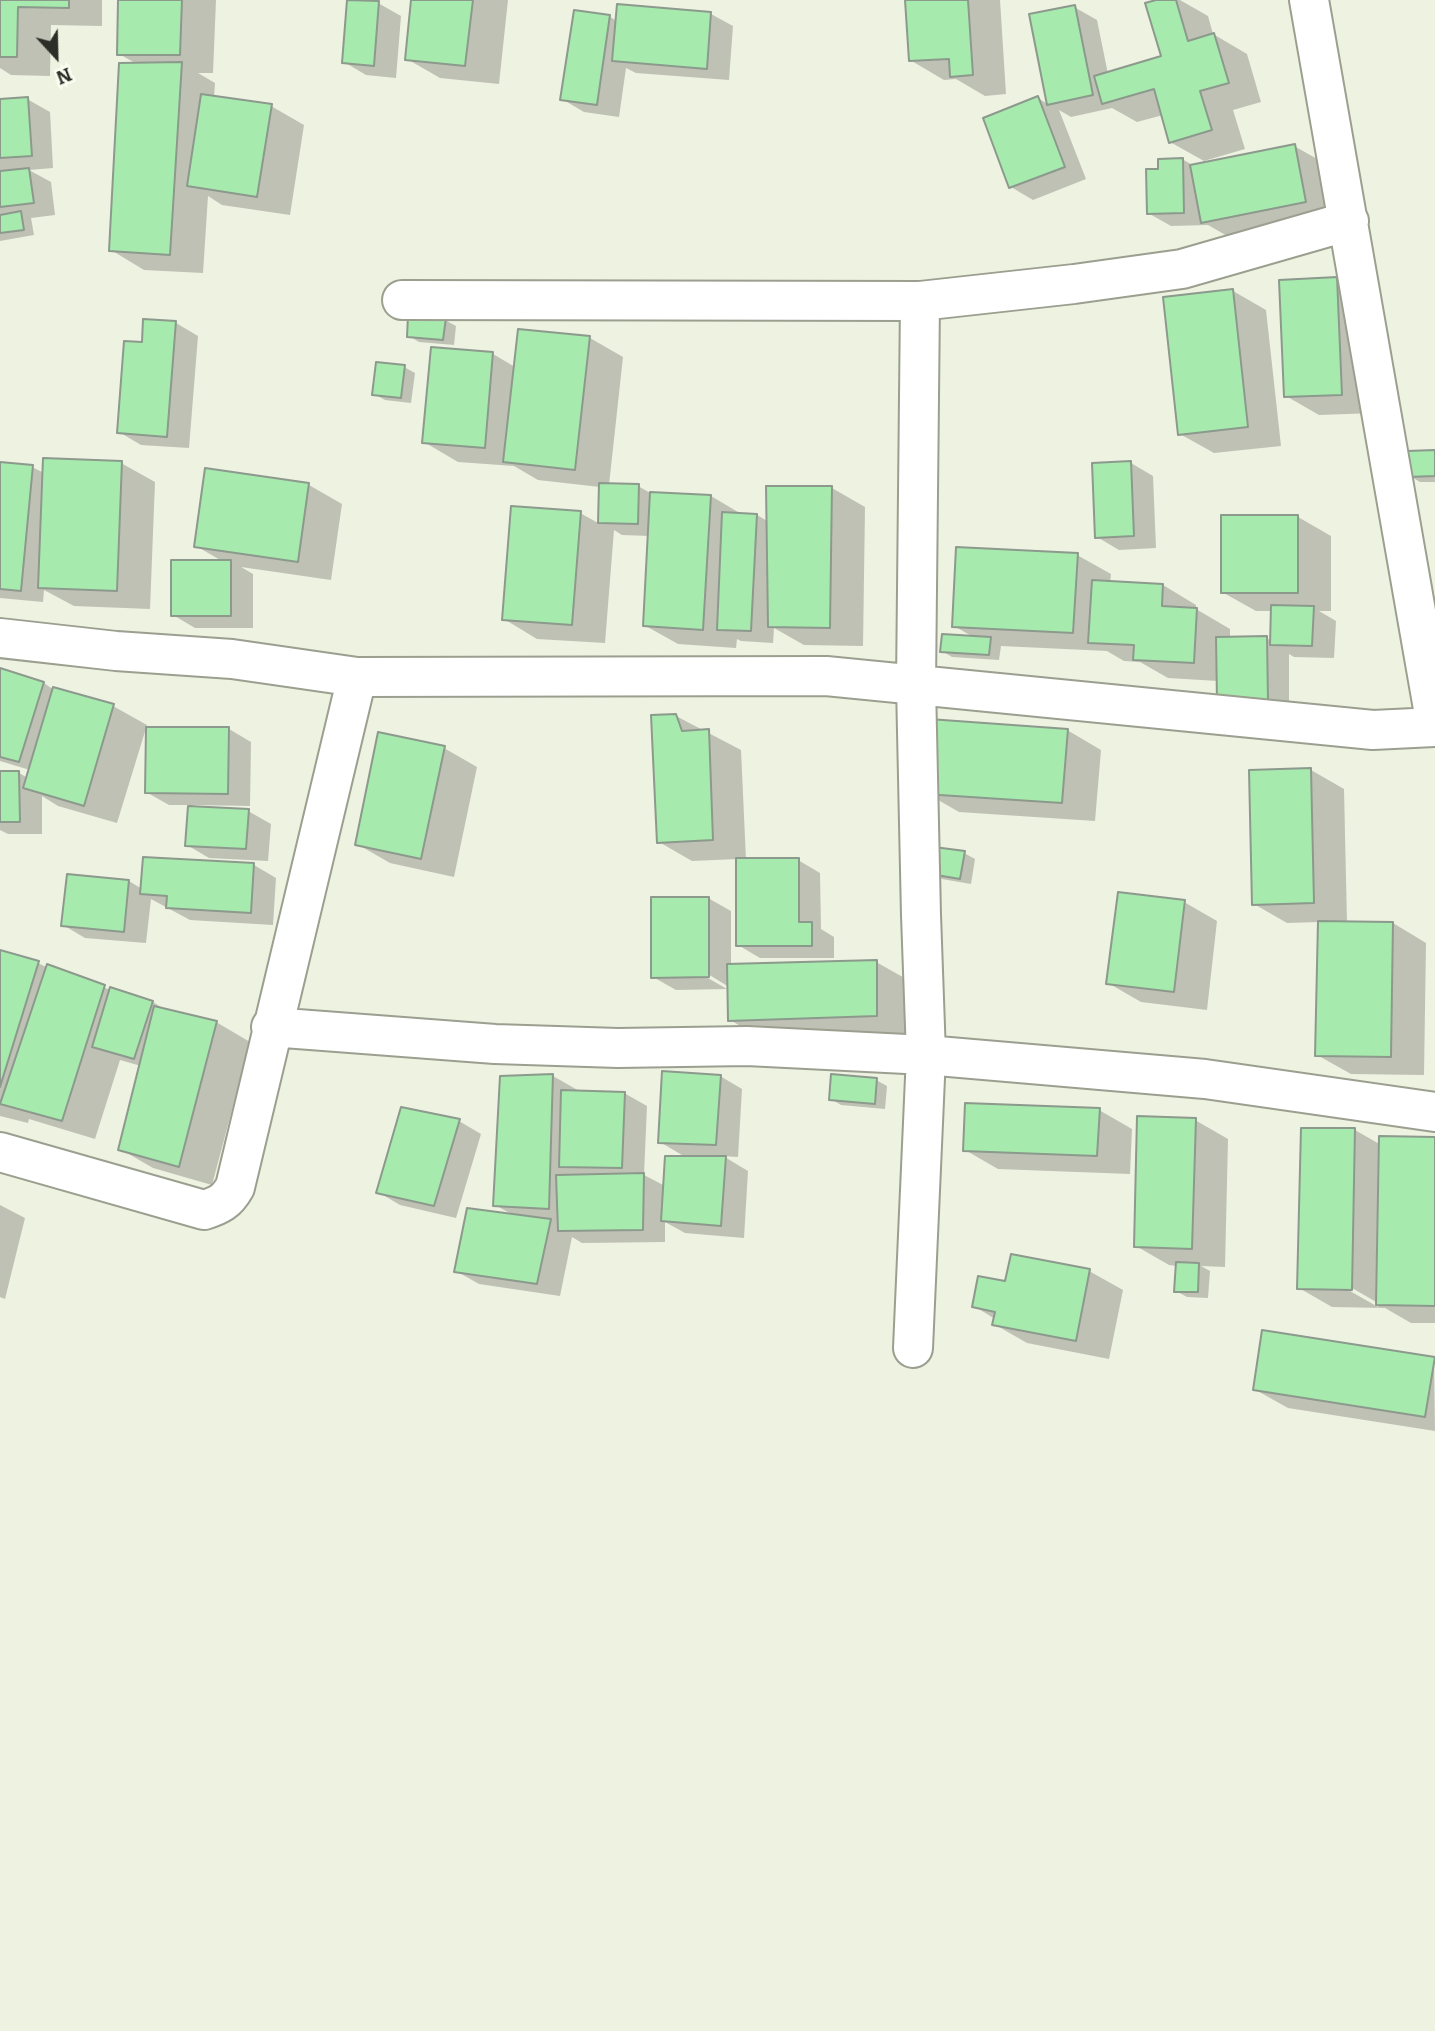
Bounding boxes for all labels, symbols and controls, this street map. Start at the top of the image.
north arrow [21,21,91,91]
text: N [53,63,75,89]

